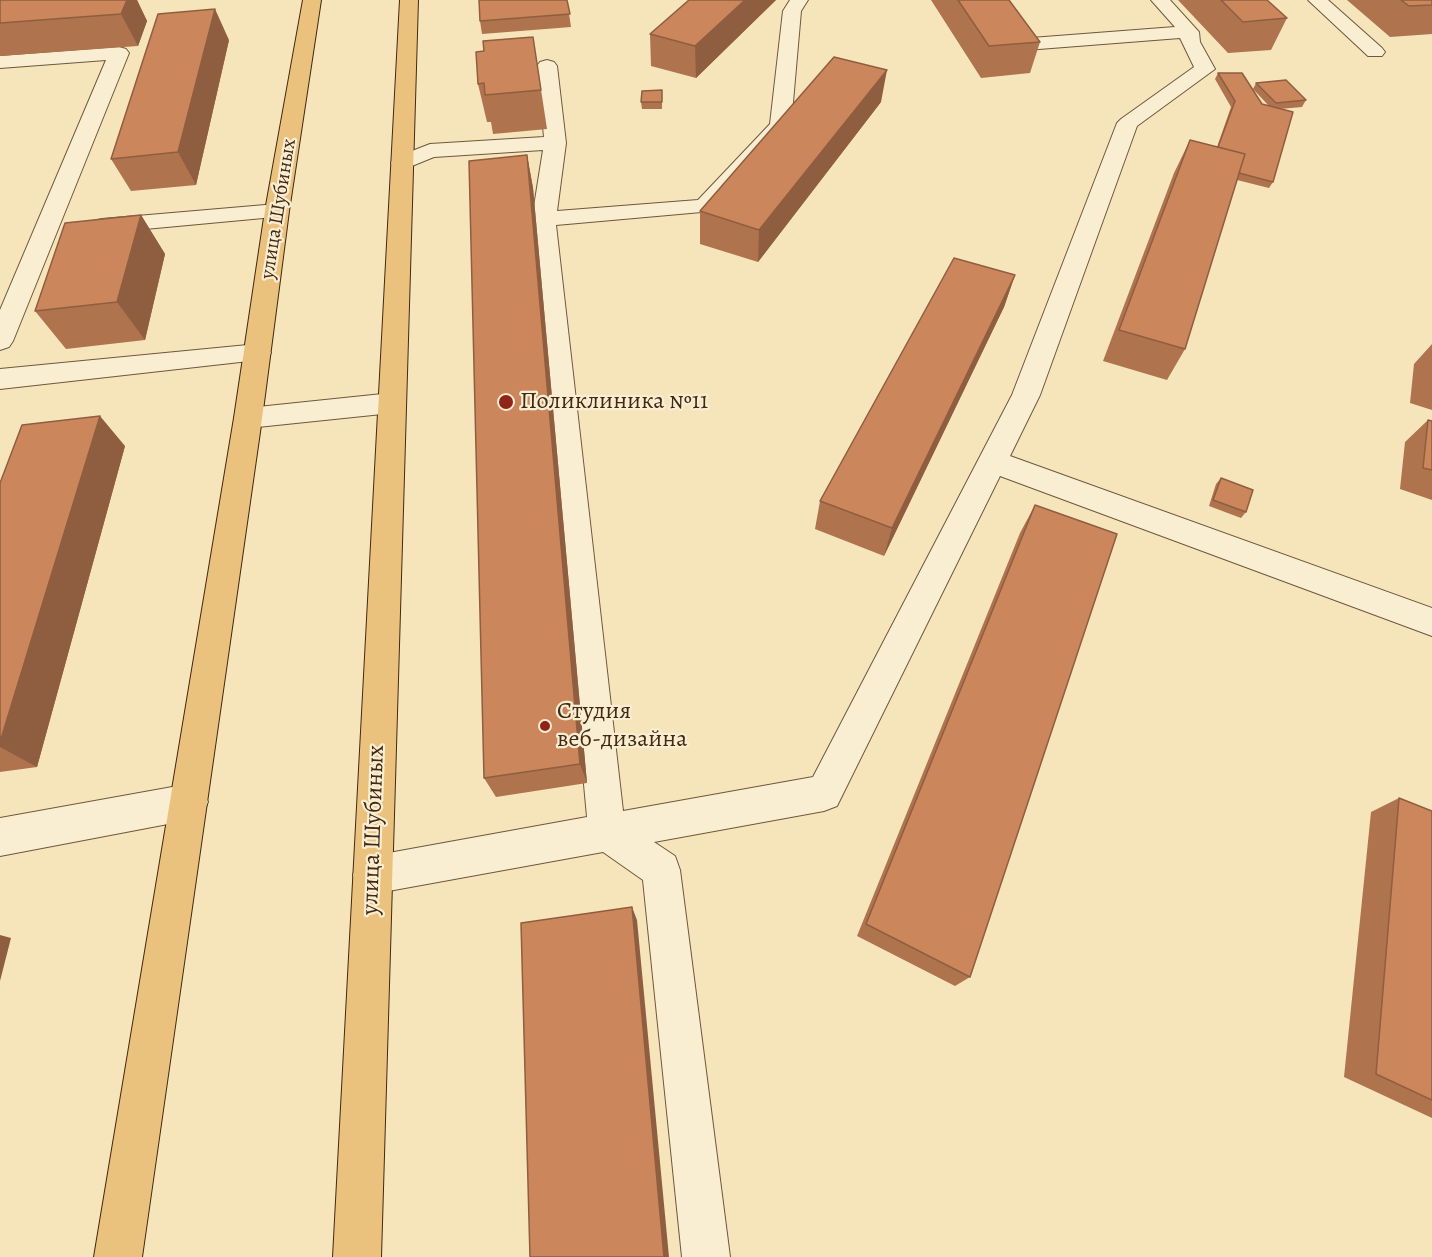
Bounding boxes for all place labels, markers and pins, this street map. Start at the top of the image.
place label: Поликлиника №11 [520,388,708,416]
marker: Поликлиника №11 [497,393,515,411]
place label: Студия веб-дизайна [557,698,687,754]
marker: Студия веб-дизайна [538,719,552,733]

